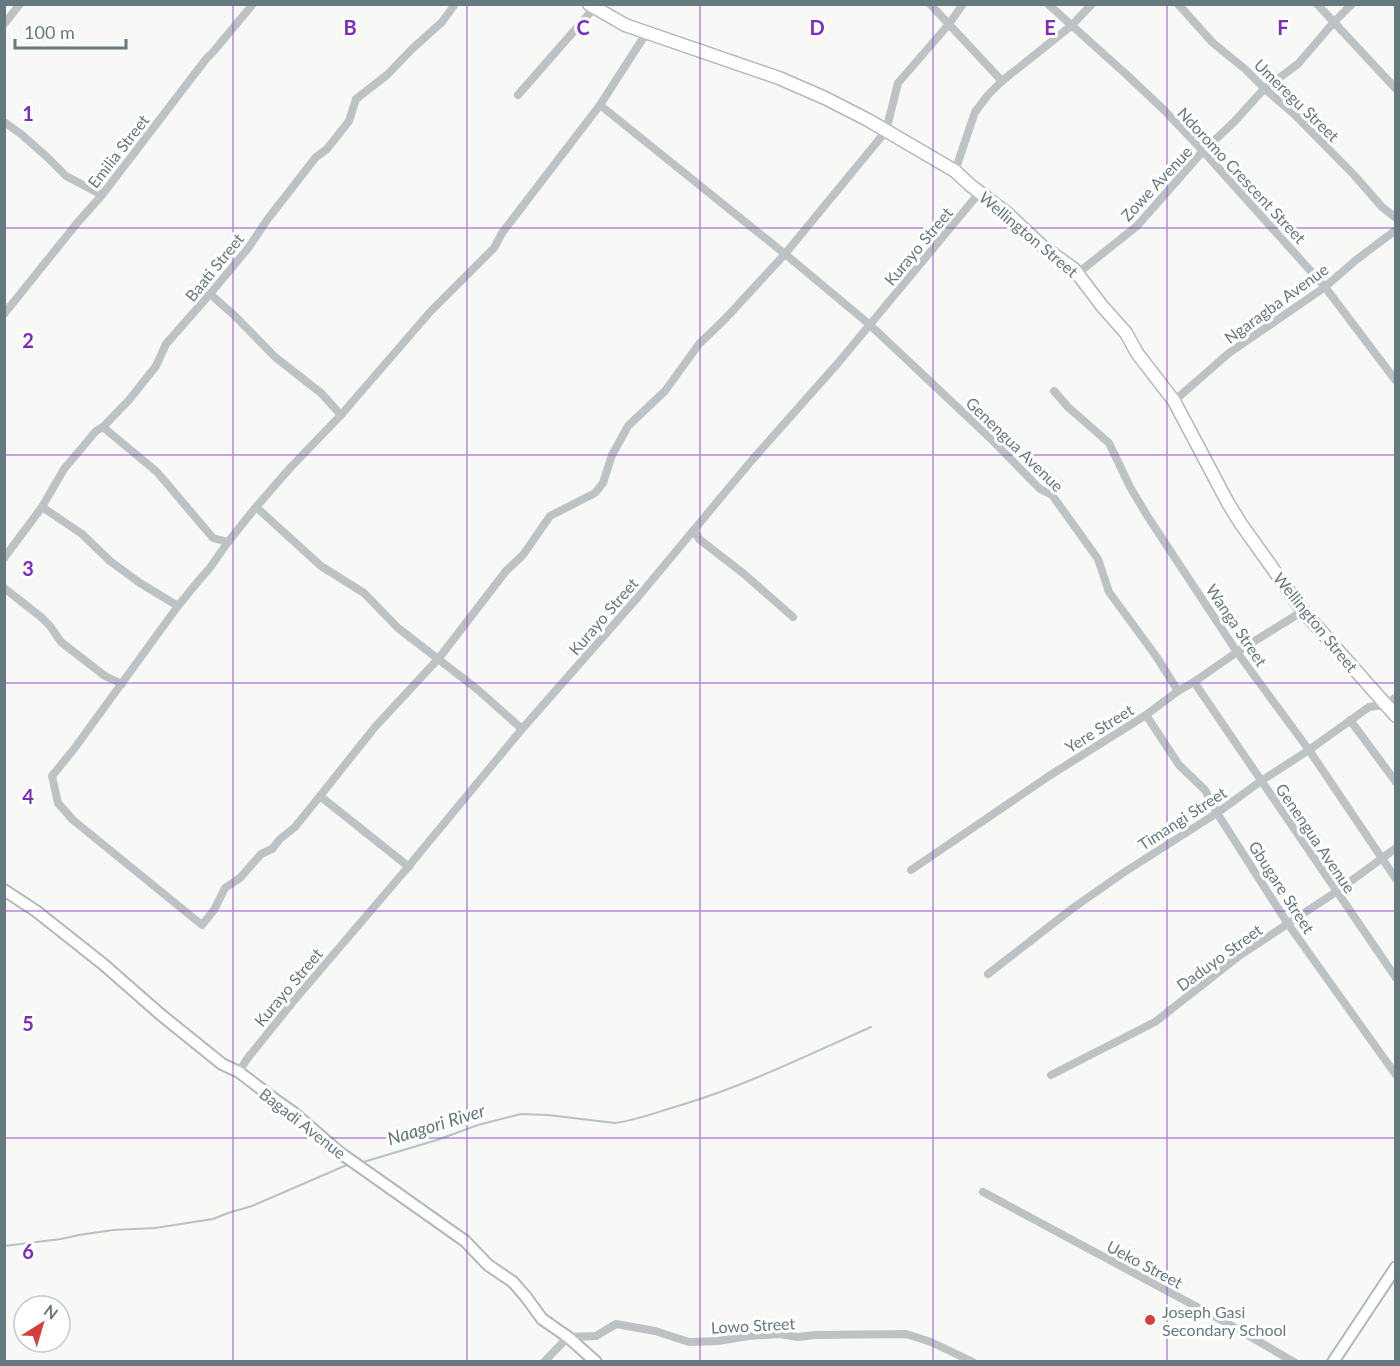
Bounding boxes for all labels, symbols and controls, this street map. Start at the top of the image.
scale bar [15,12,126,50]
text: B [343,15,357,39]
text: C [576,15,590,39]
text: D [809,15,825,39]
text: E [1044,15,1056,39]
text: F [1277,15,1289,39]
text: 100 m [24,21,75,43]
street label: Umeregu Street [1251,55,1344,145]
text: 1 [22,101,34,125]
street label: Ndoromo Crescent Street [1174,103,1310,247]
street label: Emilia Street [83,110,153,191]
street label: Zowe Avenue [1116,142,1196,224]
street label: Wellington Street [976,187,1082,281]
street label: Kurayo Street [880,203,956,289]
street label: Baati Street [181,229,247,305]
street label: Ngaragba Avenue [1220,259,1332,347]
text: 2 [22,328,34,352]
street label: Genengua Avenue [962,393,1068,495]
text: 3 [22,556,34,580]
street label: Wellington Street [1270,568,1362,676]
street label: Kurayo Street [564,573,642,658]
street label: Wanga Street [1203,580,1272,670]
street label: Yere Street [1061,699,1137,756]
street label: Genengua Avenue [1272,780,1360,896]
street label: Timangi Street [1134,782,1230,854]
text: 4 [22,784,34,808]
street label: Gbugare Street [1245,837,1319,937]
street label: Daduyo Street [1173,919,1266,994]
street label: Kurayo Street [250,944,326,1030]
text: 5 [22,1011,34,1035]
street label: Bagadi Avenue [256,1084,350,1162]
water label: Naagori River [385,1098,488,1149]
street label: Ueko Street [1104,1236,1186,1292]
text: 6 [22,1239,34,1263]
north arrow [12,1294,72,1354]
text: N [41,1300,62,1323]
place label: Joseph Gasi Secondary School [1162,1302,1286,1339]
street label: Lowo Street [710,1313,796,1337]
marker: Joseph Gasi Secondary School [1143,1313,1157,1327]

